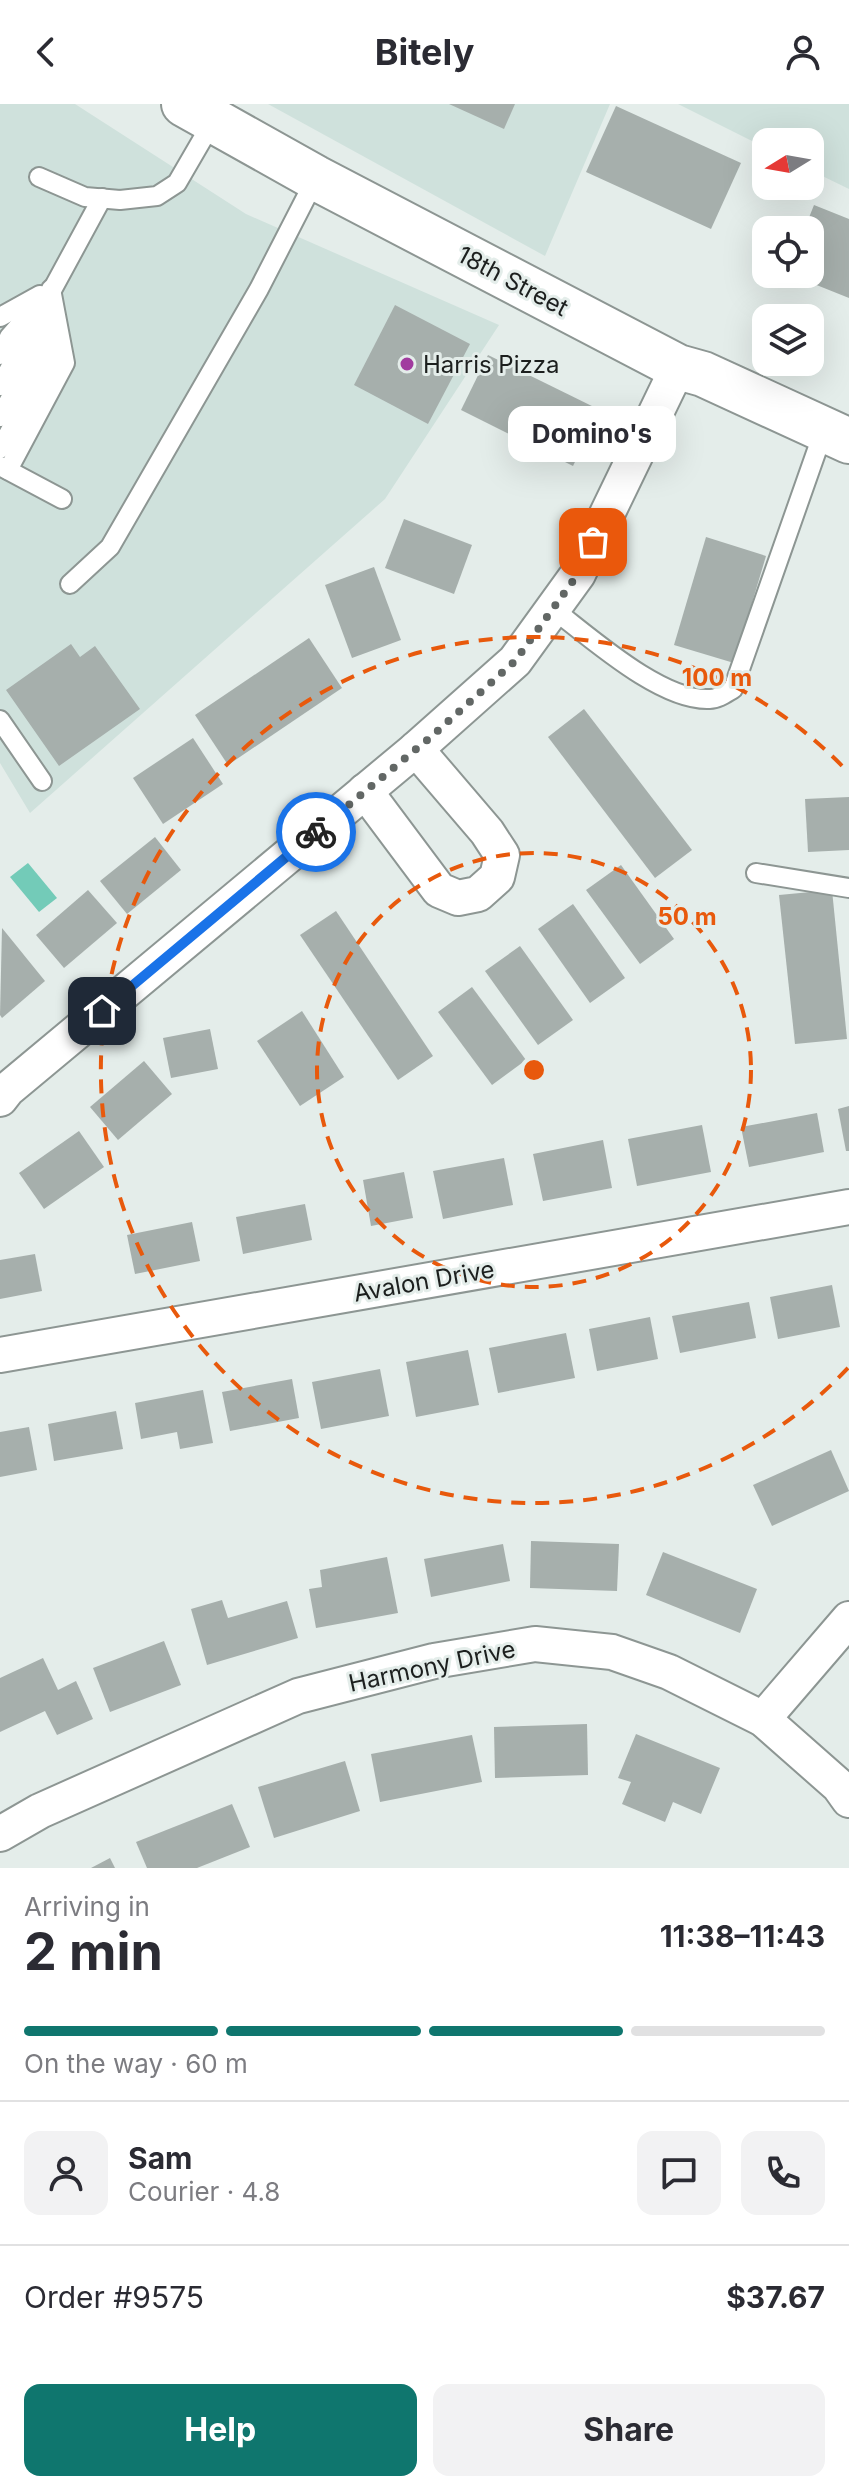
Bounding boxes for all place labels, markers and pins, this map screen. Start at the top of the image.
place label: Harris Pizza [423,350,560,379]
marker: Harris Pizza [398,355,416,373]
callout: Domino's [509,406,677,462]
pin [559,508,627,576]
pin [68,977,136,1045]
centre of rings [520,1056,548,1084]

